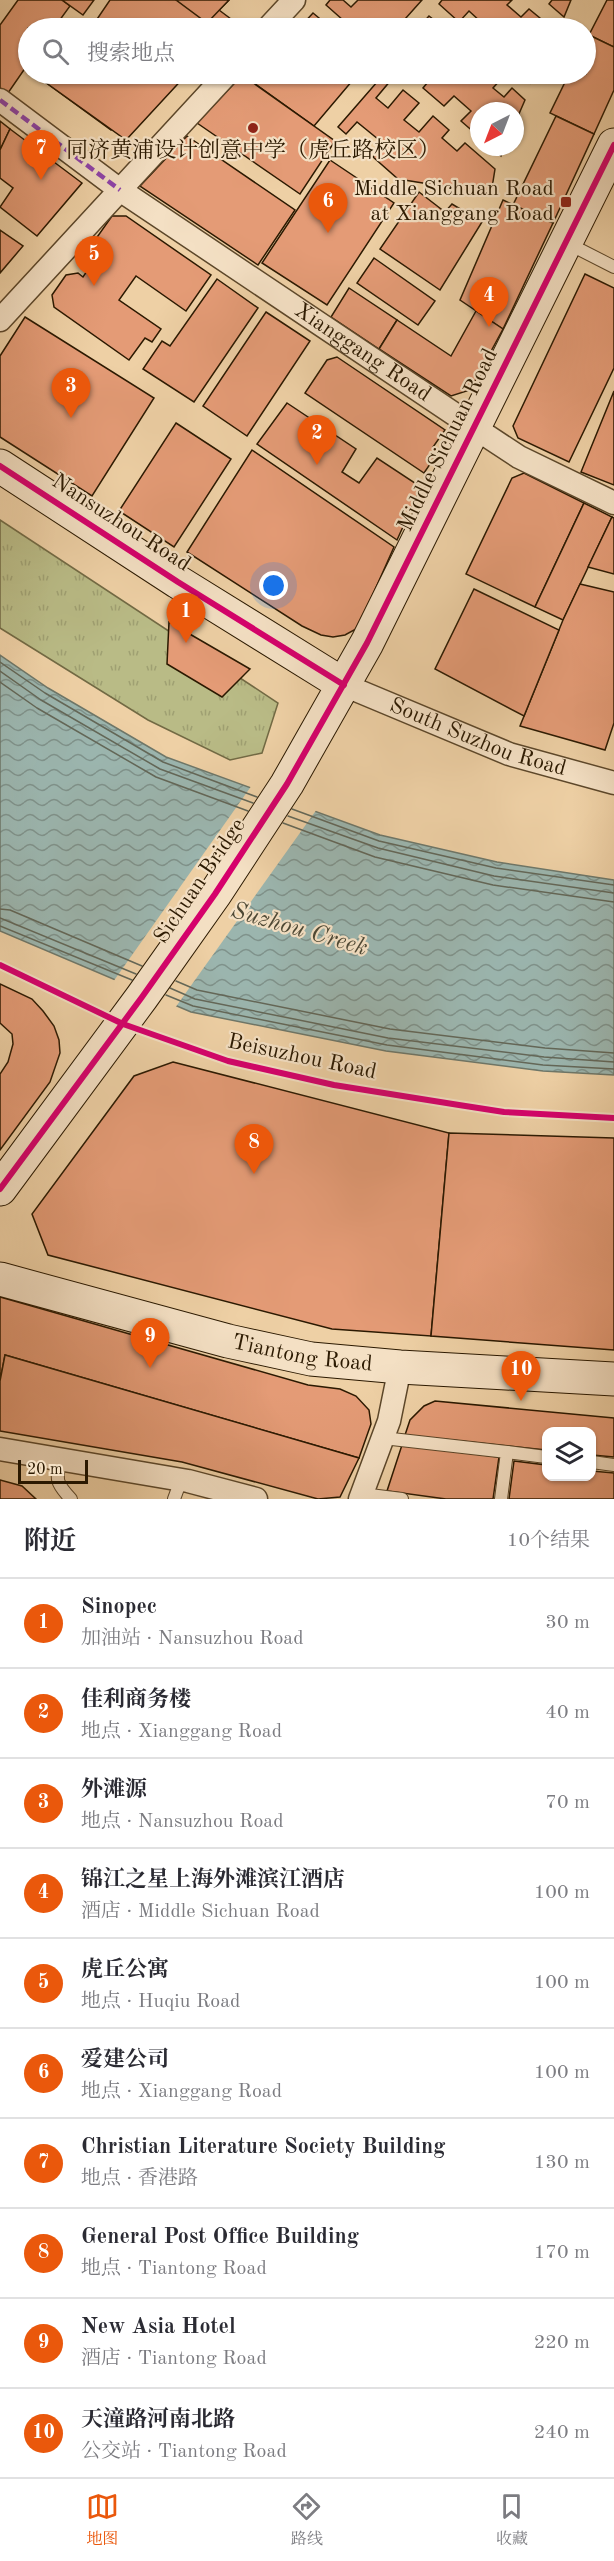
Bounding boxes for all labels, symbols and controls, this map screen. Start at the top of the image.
search box [18,18,596,84]
icon: search [39,35,72,68]
text: 搜索地点 [87,43,175,65]
north arrow [470,102,524,156]
marker: 同济黄浦设计创意中学（虎丘路校区） [246,121,260,135]
pin: 7 [22,130,60,180]
place label: 同济黄浦设计创意中学（虎丘路校区） [66,138,440,162]
place label: Middle Sichuan Road at Xianggang Road [354,178,554,225]
pin: 6 [308,184,348,233]
marker: Middle Sichuan Road at Xianggang Road [559,195,573,209]
pin: 5 [74,236,113,286]
pin: 4 [470,278,508,327]
street label: Xianggang Road [290,299,435,406]
street label: Middle Sichuan Road [394,345,502,535]
pin: 3 [52,368,90,418]
pin: 2 [298,416,336,465]
street label: Nansuzhou Road [48,470,194,576]
your location [259,571,288,600]
pin: 1 [166,594,206,643]
street label: South Suzhou Road [386,694,569,780]
street label: Sichuan Bridge [150,815,250,947]
water label: Suzhou Creek [228,899,370,961]
street label: Beisuzhou Road [225,1030,379,1084]
pin: 8 [234,1124,274,1174]
pin: 9 [130,1318,170,1368]
street label: Tiantong Road [230,1331,374,1375]
pin: 10 [502,1352,540,1401]
map controls [542,1427,596,1481]
button: layers [542,1427,596,1481]
scale bar [18,1457,88,1484]
text: 20 m [27,1462,63,1478]
text: 附近 [24,1529,76,1555]
text: 10个结果 [507,1531,590,1551]
text: Sinopec [81,1596,157,1618]
text: 1 [38,1613,49,1633]
text: 30 m [545,1613,590,1633]
text: 加油站 · Nansuzhou Road [81,1629,304,1649]
text: 佳利商务楼 [81,1689,191,1711]
text: 2 [38,1703,49,1723]
text: 40 m [545,1703,590,1723]
text: 地点 · Xianggang Road [81,1722,282,1742]
text: 外滩源 [81,1779,147,1801]
text: 3 [38,1793,49,1813]
text: 70 m [545,1793,590,1813]
text: 地点 · Nansuzhou Road [81,1812,284,1832]
text: 锦江之星上海外滩滨江酒店 [81,1869,345,1891]
text: 4 [38,1883,49,1903]
text: 100 m [534,1883,590,1903]
text: 酒店 · Middle Sichuan Road [81,1902,320,1922]
text: 虎丘公寓 [81,1959,169,1981]
text: 5 [38,1973,49,1993]
text: 100 m [534,1973,590,1993]
text: 地点 · Huqiu Road [81,1992,241,2012]
text: 爱建公司 [81,2049,169,2071]
text: 6 [38,2063,49,2083]
text: 100 m [534,2063,590,2083]
text: 地点 · Xianggang Road [81,2082,282,2102]
text: Christian Literature Society Building [81,2136,445,2158]
text: 7 [38,2153,49,2173]
text: 130 m [534,2153,590,2173]
text: 地点 · 香港路 [81,2169,198,2189]
text: General Post Office Building [81,2226,359,2248]
text: 8 [38,2243,49,2263]
text: 170 m [534,2243,590,2263]
text: 地点 · Tiantong Road [81,2259,267,2279]
text: New Asia Hotel [81,2316,236,2338]
text: 9 [38,2333,49,2353]
text: 220 m [534,2333,590,2353]
text: 酒店 · Tiantong Road [81,2349,267,2369]
text: 天潼路河南北路 [81,2409,235,2431]
text: 10 [32,2423,55,2443]
text: 240 m [534,2423,590,2443]
text: 公交站 · Tiantong Road [81,2442,287,2462]
tab: 地图 [86,2490,119,2550]
tab: 路线 [290,2490,323,2550]
tab: 收藏 [495,2490,528,2550]

